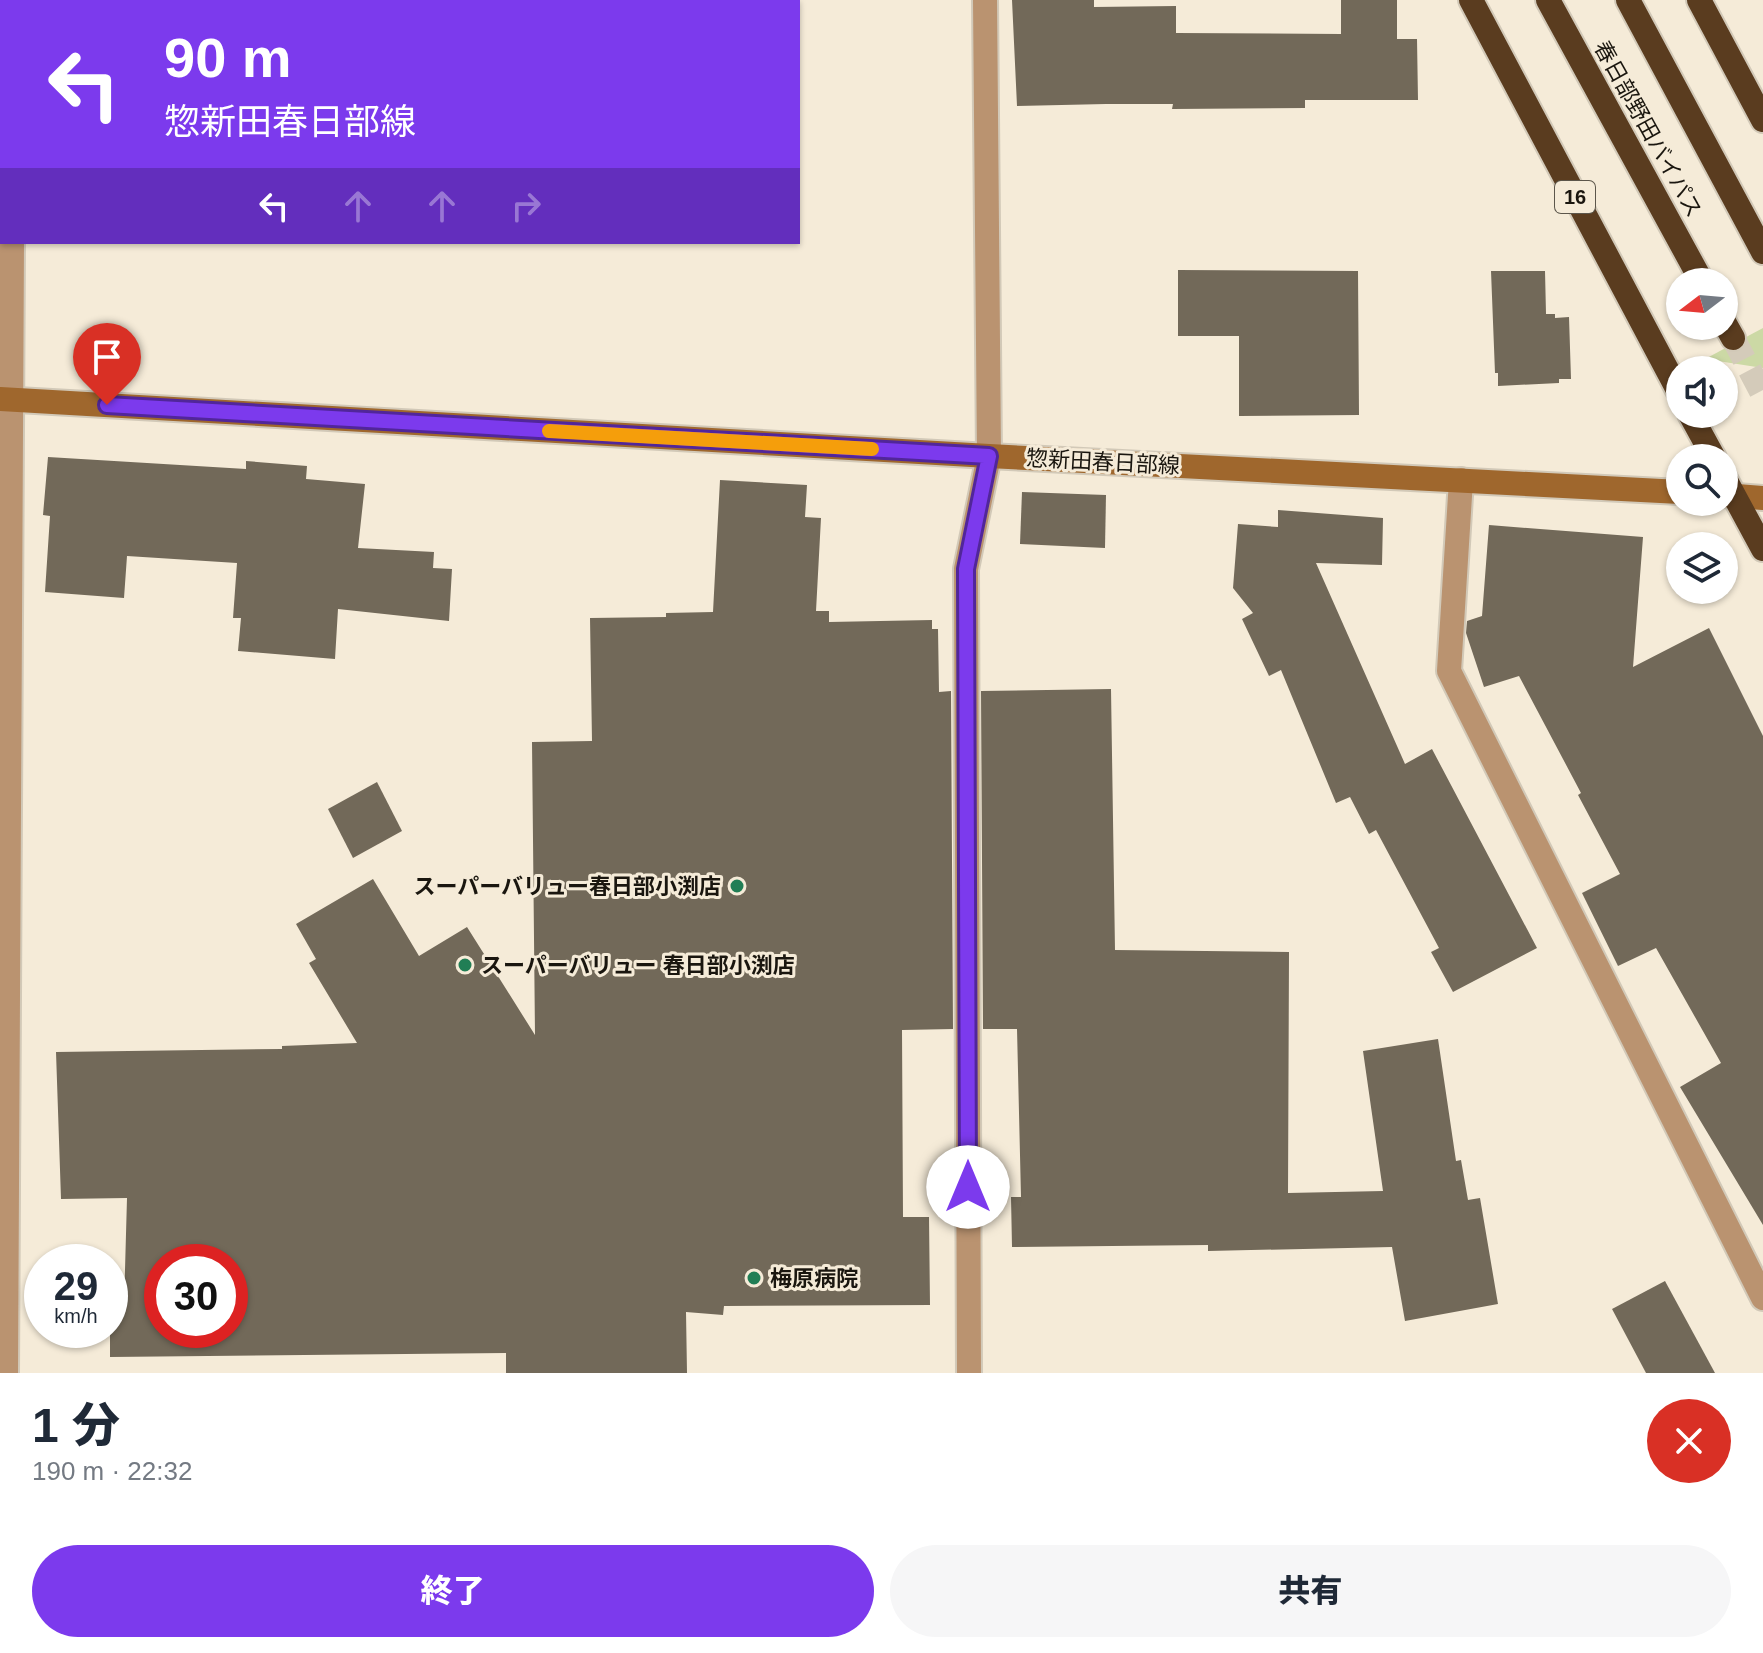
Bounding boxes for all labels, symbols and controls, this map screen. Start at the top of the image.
text: 90 m [164,26,292,89]
icon: left [32,32,136,136]
street label: 春日部野田バイパス [1589,37,1707,221]
text: 惣新田春日部線 [164,101,416,142]
road number: 16 [1555,181,1595,213]
icon: left [252,184,296,228]
icon: ahead [336,184,380,228]
icon: ahead [420,184,464,228]
icon: right [504,184,548,228]
north arrow [1666,268,1738,340]
map controls [1666,268,1738,604]
pin [73,323,141,405]
icon: arrive [85,335,129,379]
button: sound [1666,356,1738,428]
button: search [1666,444,1738,516]
street label: 惣新田春日部線 [1025,445,1181,479]
button: layers [1666,532,1738,604]
place label: スーパーバリュー春日部小渕店 [413,874,721,899]
marker: スーパーバリュー春日部小渕店 [728,877,746,895]
place label: スーパーバリュー 春日部小渕店 [481,953,795,978]
marker: スーパーバリュー 春日部小渕店 [456,956,474,974]
position arrow [926,1145,1010,1229]
speed limit sign: 30 [144,1244,248,1348]
text: 29 [54,1264,98,1308]
place label: 梅原病院 [770,1266,858,1291]
marker: 梅原病院 [745,1269,763,1287]
text: km/h [54,1305,98,1327]
text: 1 分 [32,1399,120,1452]
button: close [1647,1399,1731,1483]
text: 190 m · 22:32 [32,1456,192,1486]
button: 終了 [32,1545,874,1637]
button: 共有 [890,1545,1731,1637]

